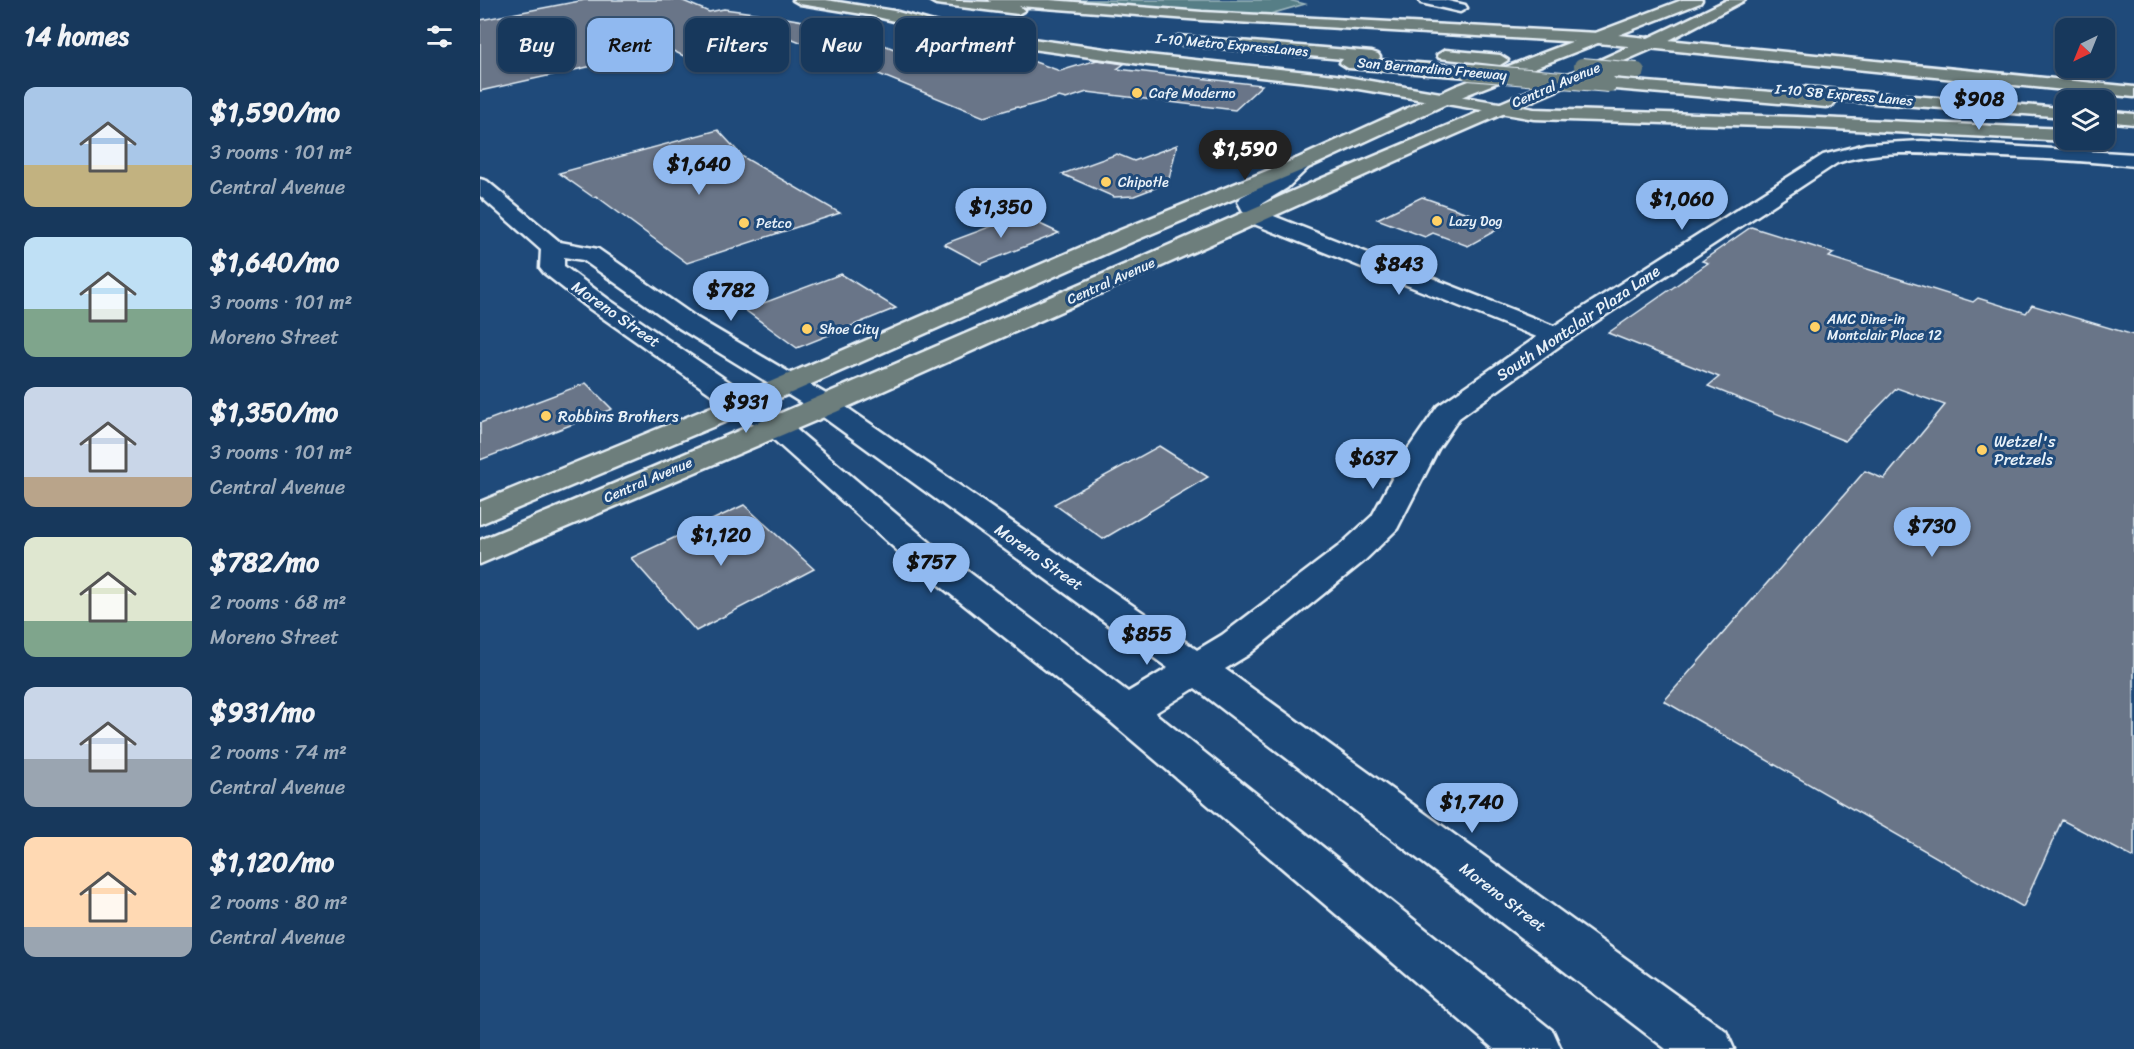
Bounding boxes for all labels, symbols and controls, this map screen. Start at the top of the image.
text: 14 homes [24,13,129,59]
chip: Buy [498,18,575,72]
chip: Rent [587,18,673,72]
chip: Filters [685,18,789,72]
chip: New [801,18,883,72]
chip: Apartment [895,18,1036,72]
north arrow [2055,18,2115,78]
map controls [2055,18,2115,150]
icon: filters [423,20,456,53]
street label: I-10 Metro ExpressLanes [1154,26,1309,64]
street label: San Bernardino Freeway [1356,50,1509,88]
street label: Central Avenue [1508,55,1604,115]
street label: I-10 SB Express Lanes [1773,76,1914,114]
pin: $908 [1943,80,2015,131]
place label: Cafe Moderno [1149,81,1236,106]
text: $908 [1954,82,2004,117]
marker: Cafe Moderno [1130,86,1144,100]
text: $1,590/mo [210,89,340,135]
button: layers [2055,90,2115,150]
icon: home [72,111,144,183]
pin: $1,590 [1196,130,1294,181]
text: $1,590 [1213,132,1277,167]
text: 3 rooms · 101 m² [210,135,352,170]
pin: $1,640 [650,145,748,196]
text: $1,640 [667,147,731,182]
text: Central Avenue [210,170,345,205]
place label: Chipotle [1118,170,1169,195]
marker: Chipotle [1099,175,1113,189]
pin: $1,060 [1633,180,1731,231]
text: $1,060 [1650,182,1714,217]
pin: $1,350 [952,188,1050,239]
text: $1,350 [969,190,1033,225]
place label: Lazy Dog [1449,209,1503,234]
place label: Petco [756,211,792,236]
marker: Lazy Dog [1430,214,1444,228]
marker: Petco [737,216,751,230]
text: $1,640/mo [210,239,339,285]
pin: $843 [1363,245,1435,296]
text: $843 [1375,247,1424,282]
street label: Central Avenue [1063,250,1159,312]
street label: South Montclair Plaza Lane [1490,257,1666,389]
icon: home [72,261,144,333]
pin: $782 [695,271,767,322]
street label: Moreno Street [565,273,667,355]
text: $782 [707,273,755,308]
text: 3 rooms · 101 m² [210,285,352,320]
place label: AMC Dine-in Montclair Place 12 [1826,307,1942,348]
place label: Shoe City [819,317,880,342]
text: Moreno Street [210,320,339,355]
marker: AMC Dine-in Montclair Place 12 [1808,320,1822,334]
marker: Shoe City [800,322,814,336]
pin: $931 [710,383,782,434]
text: $931 [723,385,769,420]
text: $1,350/mo [210,389,338,435]
place label: Robbins Brothers [558,402,679,431]
marker: Robbins Brothers [539,409,553,423]
icon: home [72,411,144,483]
place label: Wetzel's Pretzels [1994,427,2056,474]
text: 3 rooms · 101 m² [210,435,352,470]
pin: $637 [1337,439,1409,490]
text: $637 [1349,441,1397,476]
marker: Wetzel's Pretzels [1975,443,1989,457]
street label: Central Avenue [600,450,696,510]
text: Central Avenue [210,470,345,505]
pin: $730 [1896,507,1968,558]
text: $730 [1908,509,1956,544]
pin: $1,120 [672,516,770,567]
street label: Moreno Street [988,516,1090,598]
text: $1,120 [691,518,751,553]
text: $782/mo [210,539,319,585]
pin: $757 [895,543,967,594]
text: $757 [907,545,955,580]
icon: home [72,561,144,633]
text: 2 rooms · 68 m² [210,585,346,620]
pin: $855 [1111,615,1183,666]
text: $855 [1122,617,1172,652]
text: Moreno Street [210,620,339,655]
text: $931/mo [210,689,315,735]
icon: home [72,711,144,783]
text: 2 rooms · 74 m² [210,735,347,770]
text: Central Avenue [210,770,345,805]
pin: $1,740 [1423,783,1521,834]
text: $1,740 [1440,785,1504,820]
text: $1,120/mo [210,839,334,885]
street label: Moreno Street [1453,854,1553,940]
icon: home [72,861,144,933]
text: 2 rooms · 80 m² [210,885,348,920]
text: Central Avenue [210,920,345,955]

